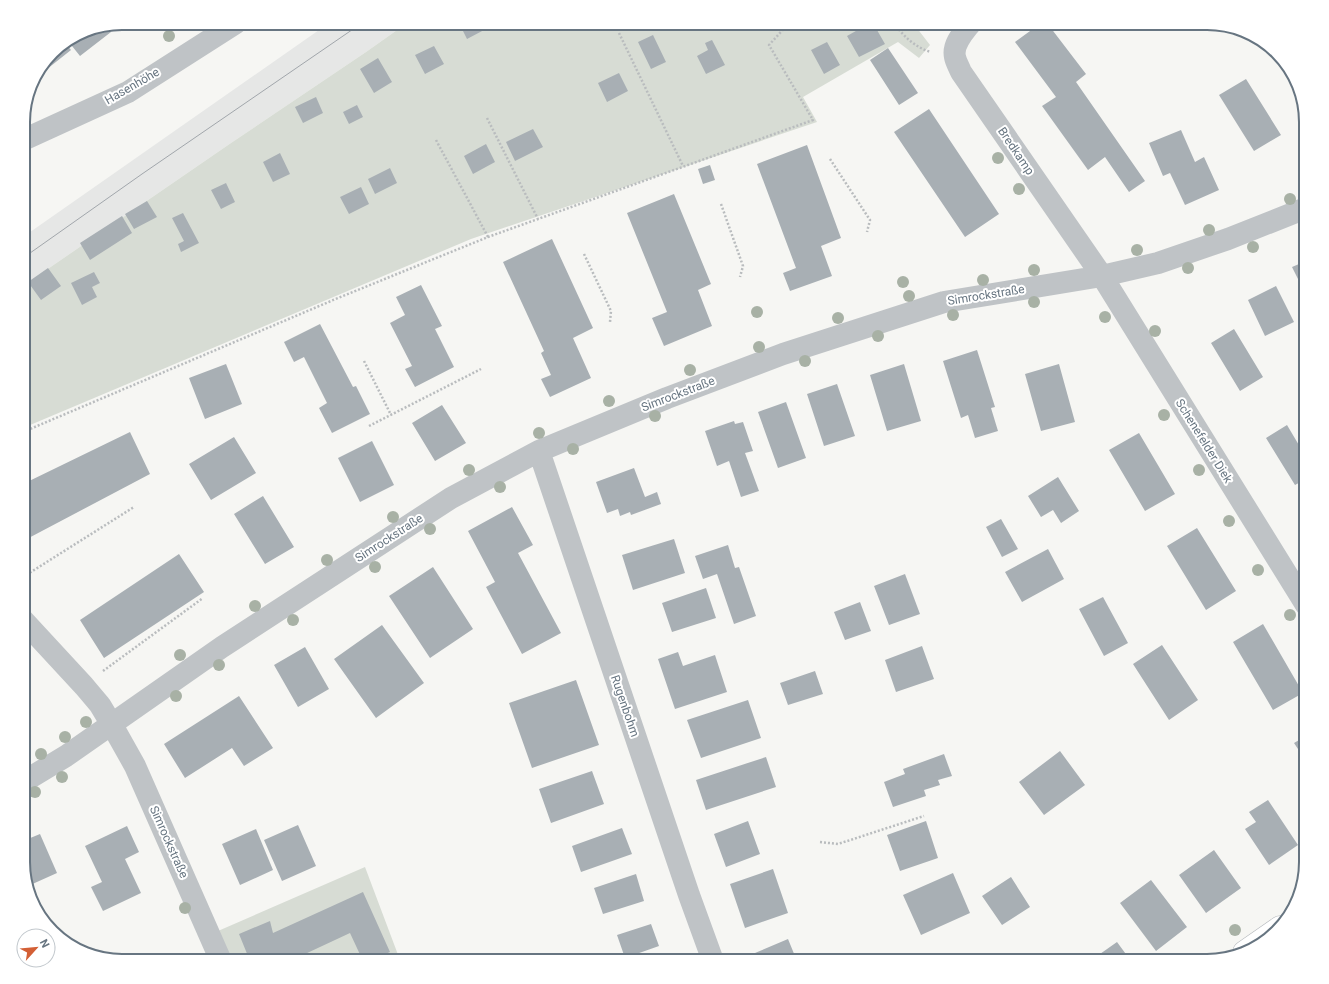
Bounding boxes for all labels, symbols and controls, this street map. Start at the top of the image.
street label: Hasenhöhe [102,65,162,107]
street label: Bredkamp [995,125,1037,178]
street label: Simrockstraße [947,282,1025,308]
street label: Simrockstraße [639,374,717,414]
street label: Schenefelder Diek [1173,397,1236,486]
street label: Simrockstraße [353,511,425,565]
street label: Rugenbohm [608,673,642,739]
street label: Simrockstraße [147,804,191,880]
north arrow [16,928,56,968]
text: N [37,937,52,950]

